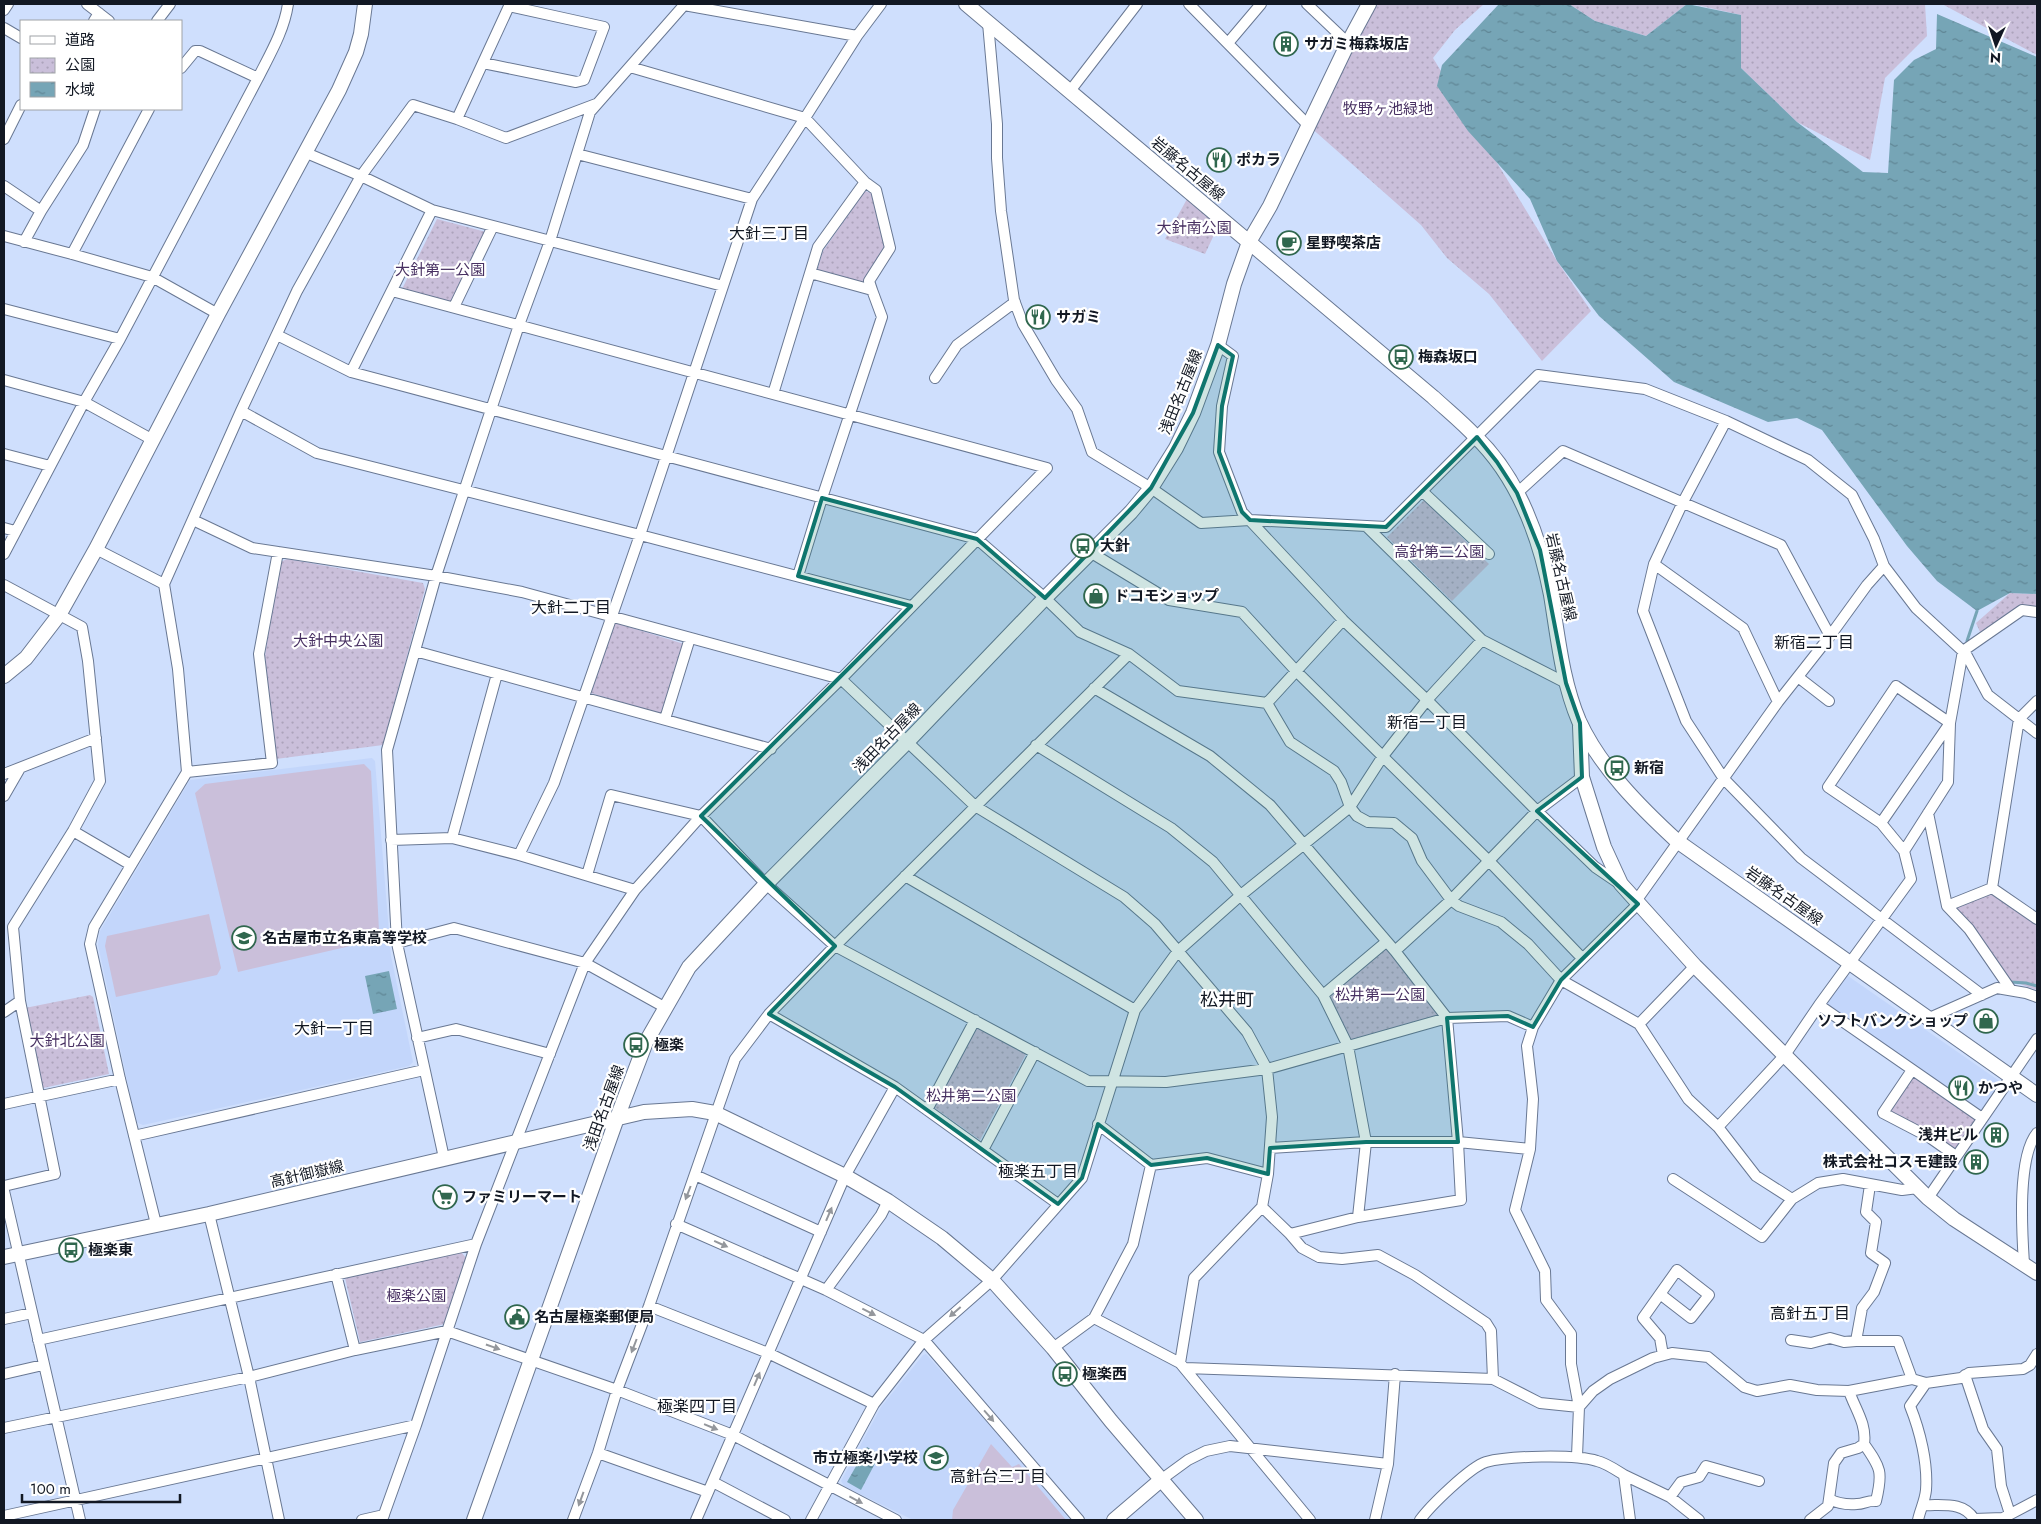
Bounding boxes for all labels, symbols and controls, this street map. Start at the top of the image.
legend [20,20,182,110]
north arrow [1971,20,2021,70]
text: 道路 [65,29,95,51]
building icon: サガミ梅森坂店 [1273,31,1299,57]
place label: サガミ梅森坂店 [1304,33,1409,55]
text: N [1989,48,2001,68]
text: 公園 [65,54,95,76]
text: 水域 [65,79,95,101]
park label: 牧野ヶ池緑地 [1343,98,1433,120]
street label: 岩藤名古屋線 [1146,132,1230,206]
restaurant icon: ポカラ [1206,147,1232,173]
place label: ポカラ [1236,149,1281,171]
park label: 大針南公園 [1156,217,1232,239]
district label: 大針三丁目 [729,222,809,245]
cafe icon: 星野喫茶店 [1276,230,1302,256]
place label: 星野喫茶店 [1306,232,1381,254]
park label: 大針第一公園 [395,259,485,281]
restaurant icon: サガミ [1025,304,1051,330]
place label: サガミ [1056,306,1101,328]
bus stop icon: 梅森坂口 [1388,344,1414,370]
street label: 浅田名古屋線 [1154,346,1208,438]
place label: 梅森坂口 [1418,346,1478,368]
street label: 岩藤名古屋線 [1540,531,1582,623]
bus stop icon: 大針 [1070,533,1096,559]
place label: 大針 [1100,535,1130,557]
park label: 高針第二公園 [1394,541,1484,563]
shop icon: ドコモショップ [1083,583,1109,609]
place label: ドコモショップ [1114,585,1219,607]
district label: 大針二丁目 [531,596,611,619]
park label: 大針中央公園 [293,630,383,652]
district label: 新宿二丁目 [1774,631,1854,654]
street label: 浅田名古屋線 [848,698,926,778]
district label: 新宿一丁目 [1387,711,1467,734]
bus stop icon: 新宿 [1604,755,1630,781]
place label: 新宿 [1634,757,1664,779]
street label: 岩藤名古屋線 [1741,861,1827,931]
school or university icon: 名古屋市立名東高等学校 [231,925,257,951]
place label: 名古屋市立名東高等学校 [262,927,427,949]
park label: 松井第一公園 [1335,984,1425,1006]
district label: 松井町 [1200,987,1254,1013]
shop icon: ソフトバンクショップ [1973,1008,1999,1034]
place label: ソフトバンクショップ [1817,1010,1968,1032]
district label: 大針一丁目 [294,1017,374,1040]
park label: 大針北公園 [29,1030,105,1052]
bus stop icon: 極楽 [623,1032,649,1058]
place label: 極楽 [654,1034,684,1056]
street label: 浅田名古屋線 [578,1062,630,1154]
restaurant icon: かつや [1948,1075,1974,1101]
place label: かつや [1978,1077,2023,1099]
park label: 松井第二公園 [926,1085,1016,1107]
building icon: 浅井ビル [1983,1122,2009,1148]
place label: 浅井ビル [1918,1124,1978,1146]
building icon: 株式会社コスモ建設 [1963,1149,1989,1175]
place label: 株式会社コスモ建設 [1823,1151,1958,1173]
street label: 高針御嶽線 [268,1155,346,1193]
district label: 極楽五丁目 [998,1160,1078,1183]
supermarket icon: ファミリーマート [432,1184,458,1210]
one-way arrow [684,1185,691,1200]
place label: ファミリーマート [462,1186,582,1208]
one-way arrow [825,1207,833,1221]
bus stop icon: 極楽東 [58,1237,84,1263]
place label: 極楽東 [88,1239,133,1261]
one-way arrow [714,1240,728,1248]
park label: 極楽公園 [386,1285,446,1307]
district label: 高針五丁目 [1770,1302,1850,1325]
public building icon: 名古屋極楽郵便局 [504,1304,530,1330]
place label: 名古屋極楽郵便局 [534,1306,654,1328]
one-way arrow [950,1306,962,1318]
one-way arrow [861,1308,876,1316]
one-way arrow [630,1339,638,1354]
one-way arrow [486,1343,501,1351]
bus stop icon: 極楽西 [1052,1361,1078,1387]
place label: 極楽西 [1082,1363,1127,1385]
one-way arrow [753,1371,761,1386]
district label: 極楽四丁目 [657,1395,737,1418]
one-way arrow [984,1410,995,1423]
one-way arrow [704,1423,718,1431]
school or university icon: 市立極楽小学校 [923,1445,949,1471]
place label: 市立極楽小学校 [813,1447,918,1469]
district label: 高針台三丁目 [950,1465,1046,1488]
scale bar [22,1472,180,1504]
text: 100 m [30,1478,71,1500]
one-way arrow [577,1492,585,1507]
one-way arrow [849,1496,864,1504]

